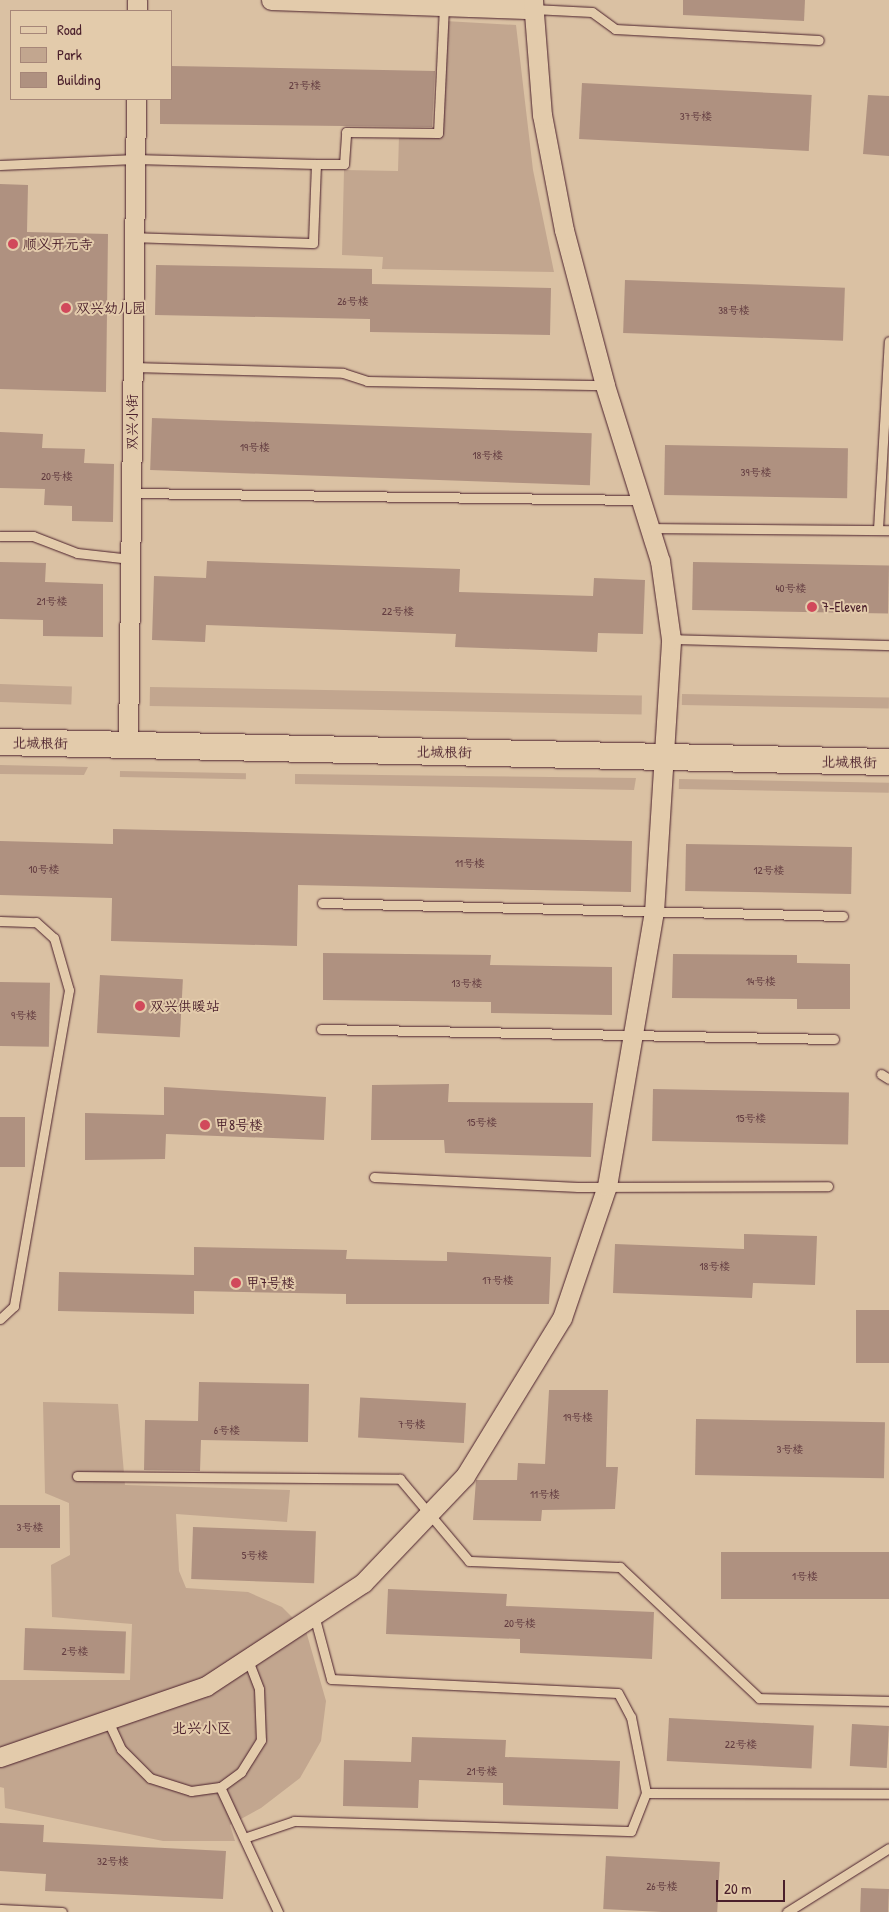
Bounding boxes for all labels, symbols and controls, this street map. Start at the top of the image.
legend [10,10,172,100]
text: Road [57,19,82,40]
text: Park [57,44,82,65]
text: Building [57,69,101,90]
house number: 27号楼 [289,78,321,92]
house number: 37号楼 [680,109,712,123]
place label: 顺义开元寺 [23,236,93,252]
marker: 顺义开元寺 [7,238,19,250]
house number: 26号楼 [337,294,369,308]
place label: 双兴幼儿园 [76,300,146,316]
marker: 双兴幼儿园 [60,302,72,314]
house number: 38号楼 [718,303,750,317]
street label: 双兴小街 [124,394,140,450]
house number: 19号楼 [240,440,270,454]
house number: 18号楼 [473,448,503,462]
house number: 39号楼 [741,465,771,479]
house number: 20号楼 [41,469,73,483]
house number: 40号楼 [775,581,807,595]
house number: 21号楼 [36,594,68,608]
place label: 7-Eleven [822,599,868,615]
marker: 7-Eleven [806,601,818,613]
house number: 22号楼 [382,604,414,618]
street label: 北城根街 [12,734,68,752]
street label: 北城根街 [416,743,472,761]
street label: 北城根街 [821,753,877,771]
house number: 11号楼 [455,856,485,870]
house number: 10号楼 [29,862,59,876]
house number: 12号楼 [753,863,785,877]
house number: 14号楼 [746,974,776,988]
house number: 13号楼 [452,976,482,990]
place label: 双兴供暖站 [150,998,220,1014]
marker: 双兴供暖站 [134,1000,146,1012]
house number: 9号楼 [11,1008,37,1022]
house number: 15号楼 [736,1111,766,1125]
house number: 15号楼 [467,1115,497,1129]
place label: 甲8号楼 [215,1117,263,1133]
marker: 甲8号楼 [199,1119,211,1131]
house number: 18号楼 [700,1259,730,1273]
house number: 17号楼 [482,1273,514,1287]
place label: 甲7号楼 [246,1275,295,1291]
marker: 甲7号楼 [230,1277,242,1289]
house number: 19号楼 [563,1410,593,1424]
house number: 7号楼 [398,1417,426,1431]
house number: 6号楼 [214,1423,240,1437]
house number: 3号楼 [777,1442,803,1456]
house number: 11号楼 [530,1487,560,1501]
house number: 3号楼 [17,1520,43,1534]
house number: 5号楼 [242,1548,268,1562]
house number: 1号楼 [792,1569,818,1583]
house number: 20号楼 [504,1616,536,1630]
house number: 2号楼 [61,1644,89,1658]
district label: 北兴小区 [172,1719,232,1737]
house number: 22号楼 [725,1737,757,1751]
house number: 21号楼 [466,1764,498,1778]
house number: 32号楼 [97,1854,129,1868]
scale bar [719,1870,788,1902]
text: 20 m [724,1878,751,1899]
house number: 26号楼 [646,1879,678,1893]

